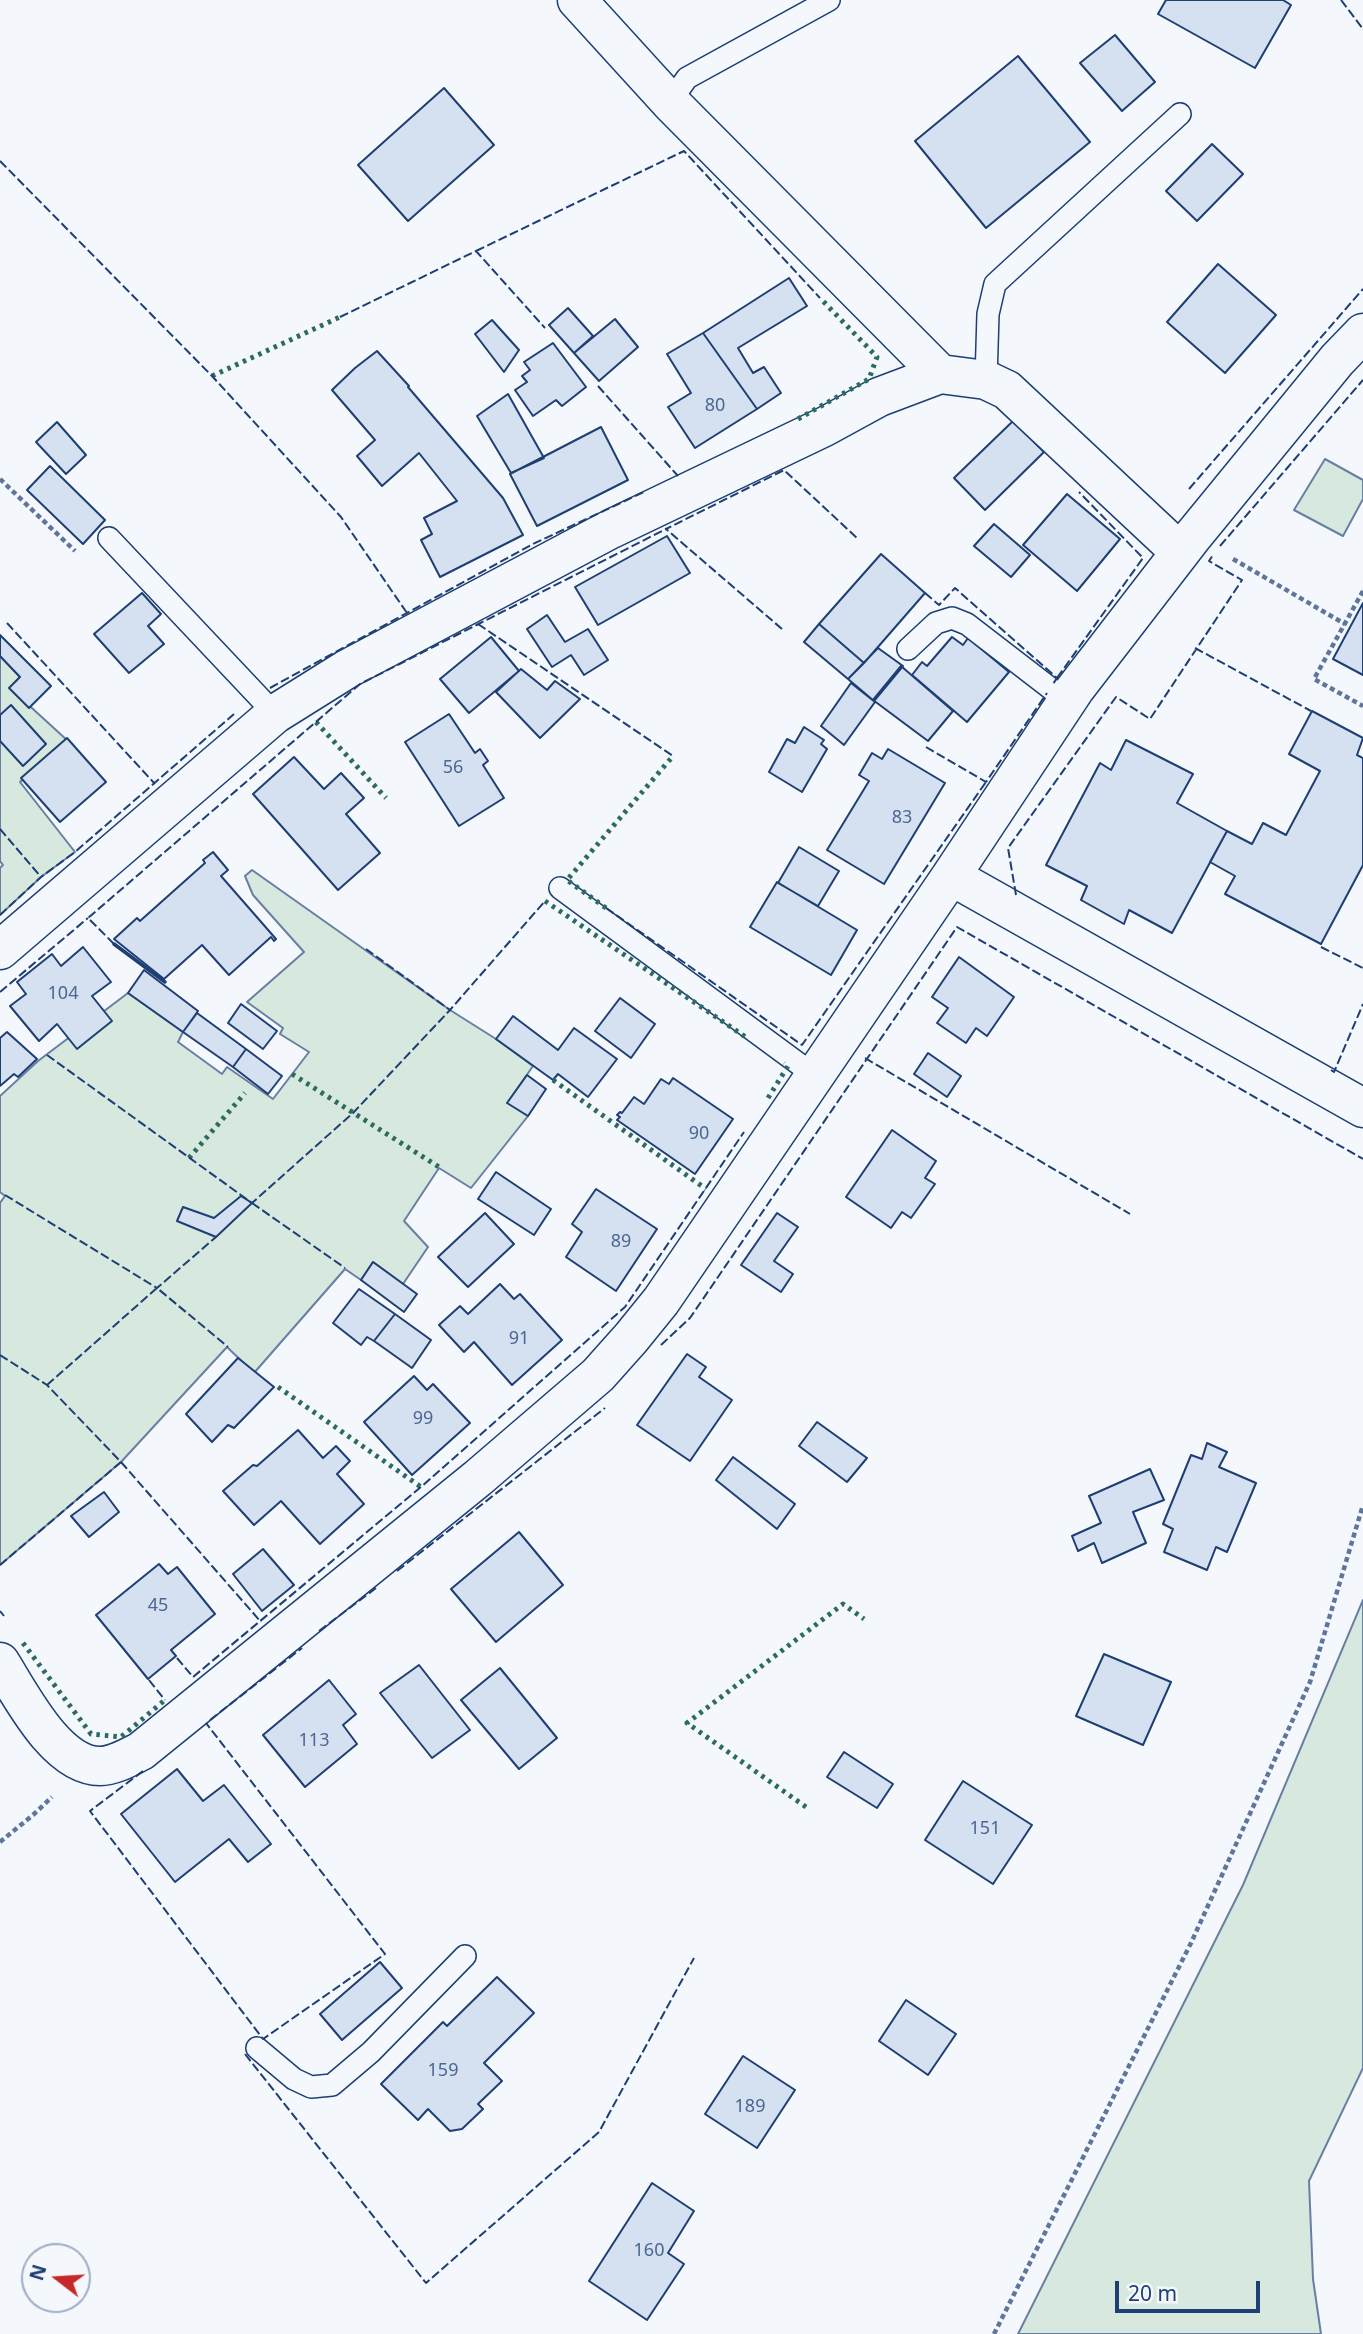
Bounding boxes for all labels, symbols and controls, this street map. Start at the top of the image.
house number: 80 [705,395,725,417]
house number: 56 [443,757,463,779]
house number: 83 [892,807,912,829]
house number: 104 [48,983,78,1005]
house number: 90 [689,1123,709,1145]
house number: 89 [611,1231,631,1253]
house number: 91 [509,1328,529,1350]
house number: 99 [413,1408,433,1430]
house number: 45 [148,1595,168,1617]
house number: 113 [299,1730,329,1752]
house number: 151 [970,1818,1000,1840]
house number: 159 [428,2060,458,2082]
house number: 189 [735,2096,765,2118]
house number: 160 [634,2240,664,2262]
north arrow [21,2243,91,2313]
text: N [23,2261,53,2284]
scale bar [1118,2268,1263,2312]
text: 20 m [1128,2279,1177,2307]

